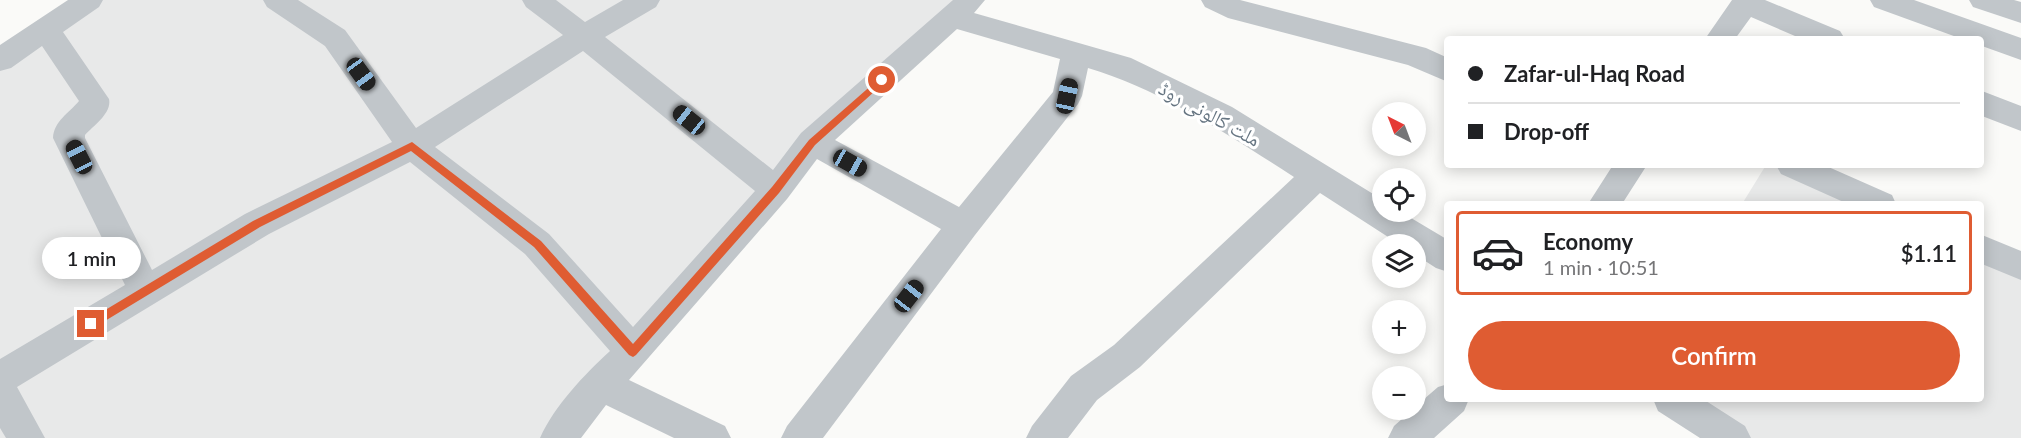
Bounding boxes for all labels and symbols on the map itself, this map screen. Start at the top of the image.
car [343,54,379,94]
route start [868,66,895,93]
street label: ملت کالونی روڈ [1155,75,1265,152]
car [1054,77,1080,115]
car [669,102,709,138]
north arrow [1372,102,1426,156]
car [63,137,95,177]
car [830,146,870,180]
callout: 1 min [42,237,140,279]
car [891,276,927,316]
route end [77,310,104,337]

